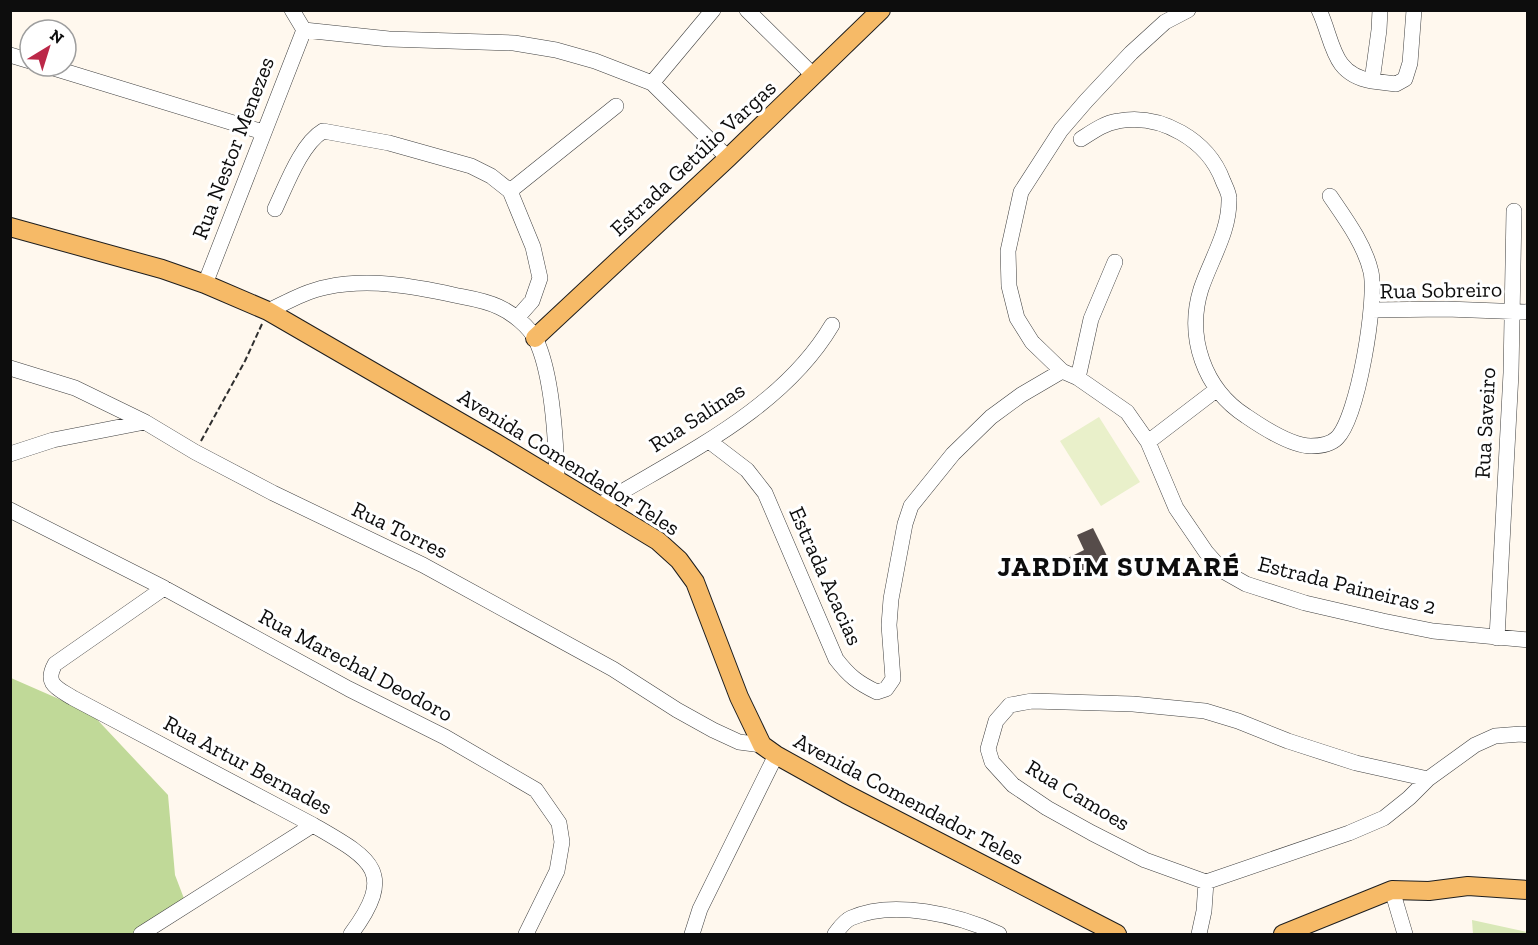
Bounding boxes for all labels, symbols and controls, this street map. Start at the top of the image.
north arrow [18,18,78,78]
text: N [46,25,68,48]
street label: Rua Nestor Menezes [186,53,280,243]
street label: Estrada Getúlio Vargas [604,74,782,242]
street label: Rua Sobreiro [1379,275,1503,305]
street label: Rua Saveiro [1469,367,1501,479]
street label: Rua Salinas [644,376,750,458]
street label: Avenida Comendador Teles [453,383,685,541]
street label: Rua Torres [348,495,452,565]
street label: Estrada Acacias [783,502,869,650]
district label: JARDIM SUMARÉ [997,550,1241,583]
street label: Estrada Paineiras 2 [1255,550,1439,620]
street label: Rua Marechal Deodoro [254,602,458,728]
street label: Rua Artur Bernades [159,709,337,821]
street label: Avenida Comendador Teles [790,727,1028,871]
street label: Rua Camoes [1021,753,1135,837]

